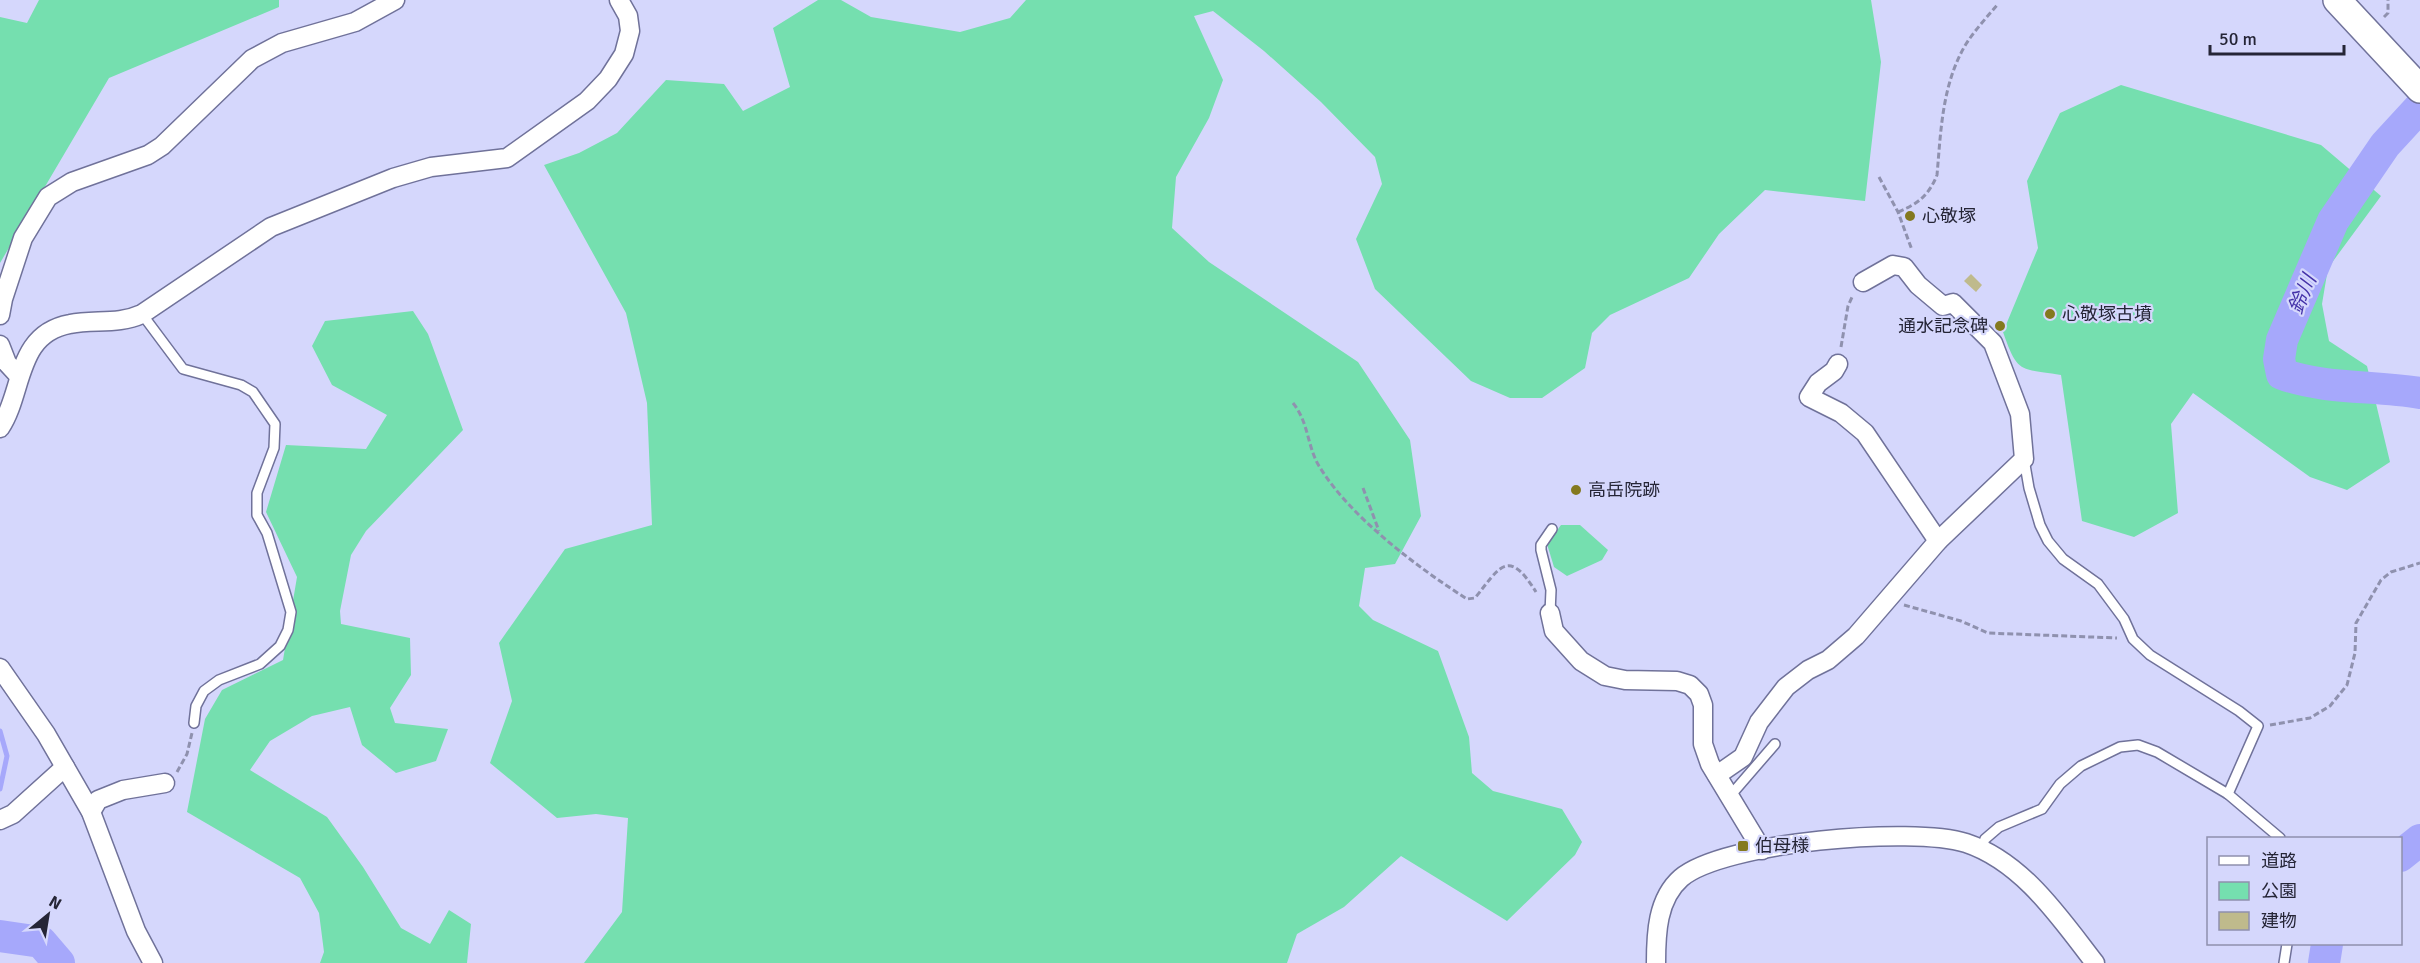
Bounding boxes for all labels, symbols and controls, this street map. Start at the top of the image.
scale bar [2210,18,2344,56]
text: 50 m [2219,28,2257,50]
place label: 心敬塚 [1922,205,1976,227]
marker: 心敬塚 [1903,209,1917,223]
water label: 鈴川 [2283,269,2323,317]
place label: 心敬塚古墳 [2062,303,2152,325]
marker: 心敬塚古墳 [2043,307,2057,321]
place label: 通水記念碑 [1898,315,1988,337]
marker: 通水記念碑 [1993,319,2007,333]
place label: 高岳院跡 [1588,479,1660,501]
marker: 高岳院跡 [1569,483,1583,497]
place label: 伯母様 [1755,835,1809,857]
legend [2207,837,2402,945]
marker: 伯母様 [1736,839,1750,853]
text: 道路 [2261,850,2297,872]
text: 公園 [2261,880,2297,902]
north arrow [18,885,78,945]
text: N [45,891,65,914]
text: 建物 [2261,910,2297,932]

